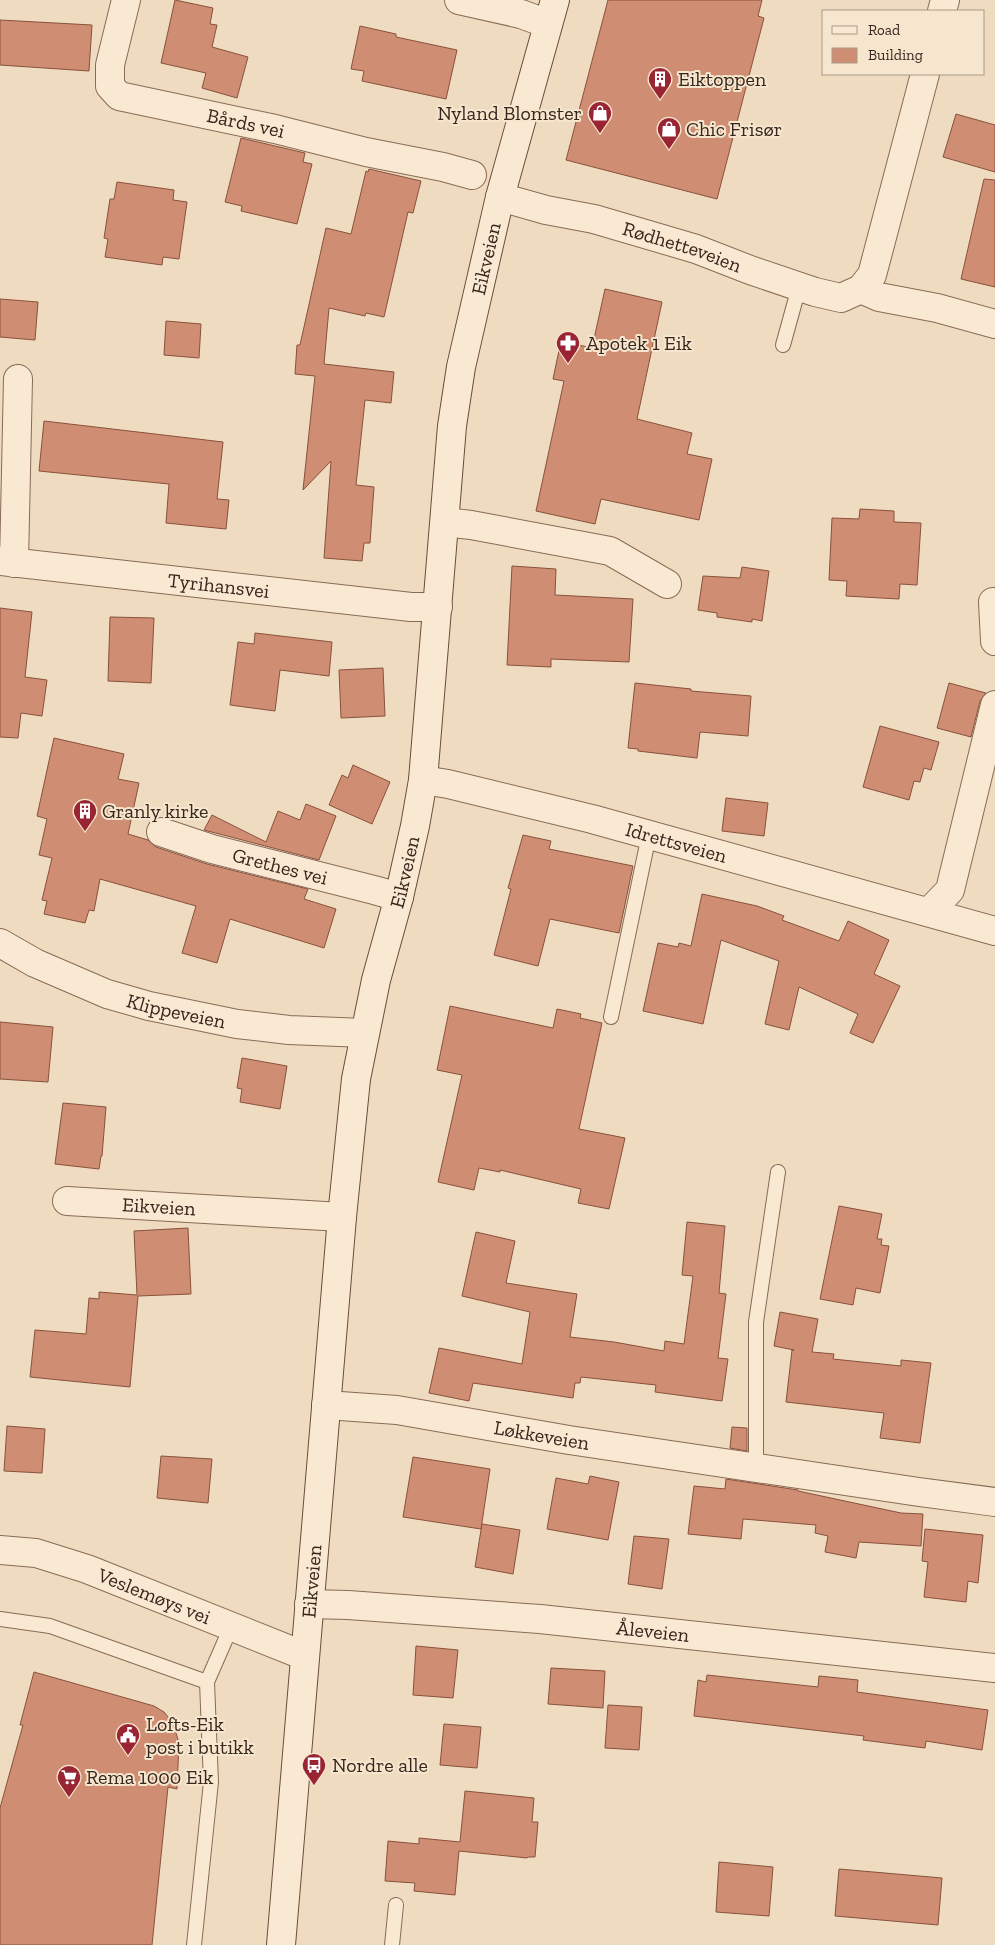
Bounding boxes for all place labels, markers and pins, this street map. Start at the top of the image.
building icon: Eiktoppen [647,66,673,100]
place label: Eiktoppen [678,67,767,91]
shop icon: Nyland Blomster [587,100,613,134]
place label: Nyland Blomster [437,101,582,125]
shop icon: Chic Frisør [656,116,682,150]
place label: Chic Frisør [686,117,782,141]
pharmacy icon: Apotek 1 Eik [555,330,581,364]
place label: Apotek 1 Eik [586,331,692,355]
building icon: Granly kirke [72,798,98,832]
place label: Granly kirke [102,799,208,823]
place label: Lofts-Eik post i butikk [146,1712,254,1759]
public building icon: Lofts-Eik post i butikk [115,1722,141,1756]
bus stop icon: Nordre alle [301,1752,327,1786]
place label: Nordre alle [332,1753,428,1777]
supermarket icon: Rema 1000 Eik [56,1764,82,1798]
place label: Rema 1000 Eik [86,1765,214,1789]

